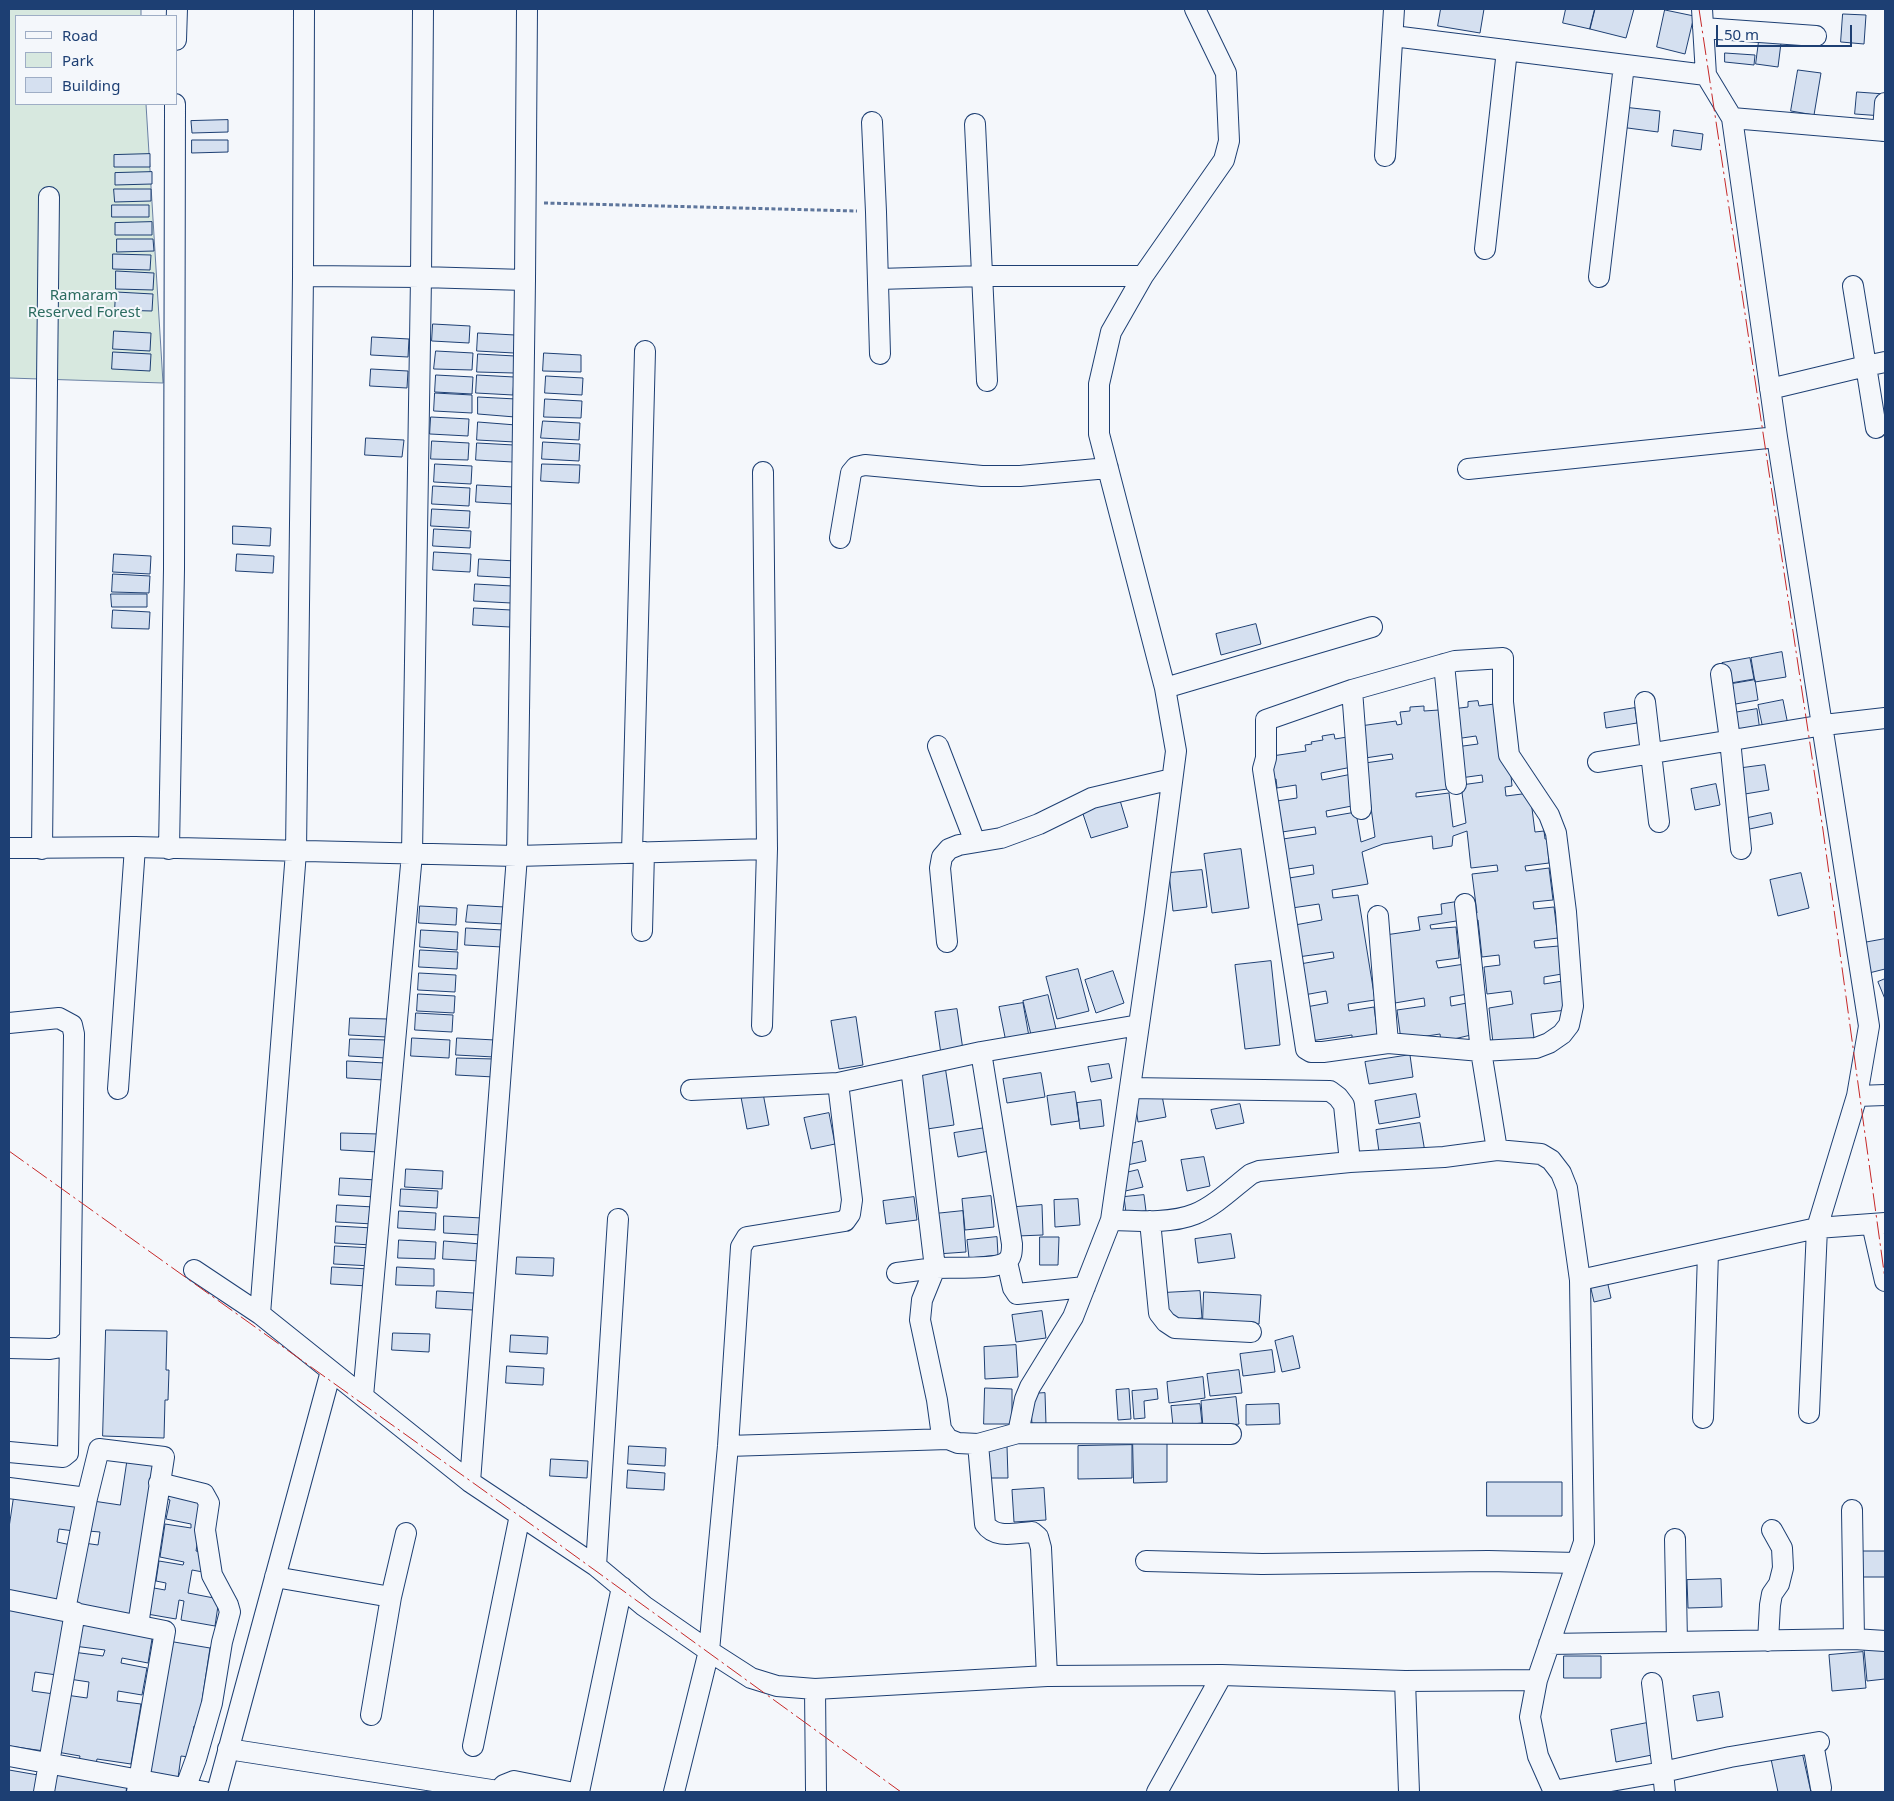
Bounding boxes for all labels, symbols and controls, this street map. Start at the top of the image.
legend [15,15,178,105]
scale bar [1719,15,1855,47]
text: 50 m [1724,24,1759,44]
text: Road [62,25,98,45]
text: Park [62,50,94,70]
text: Building [62,75,120,95]
park label: Ramaram Reserved Forest [28,287,140,322]

